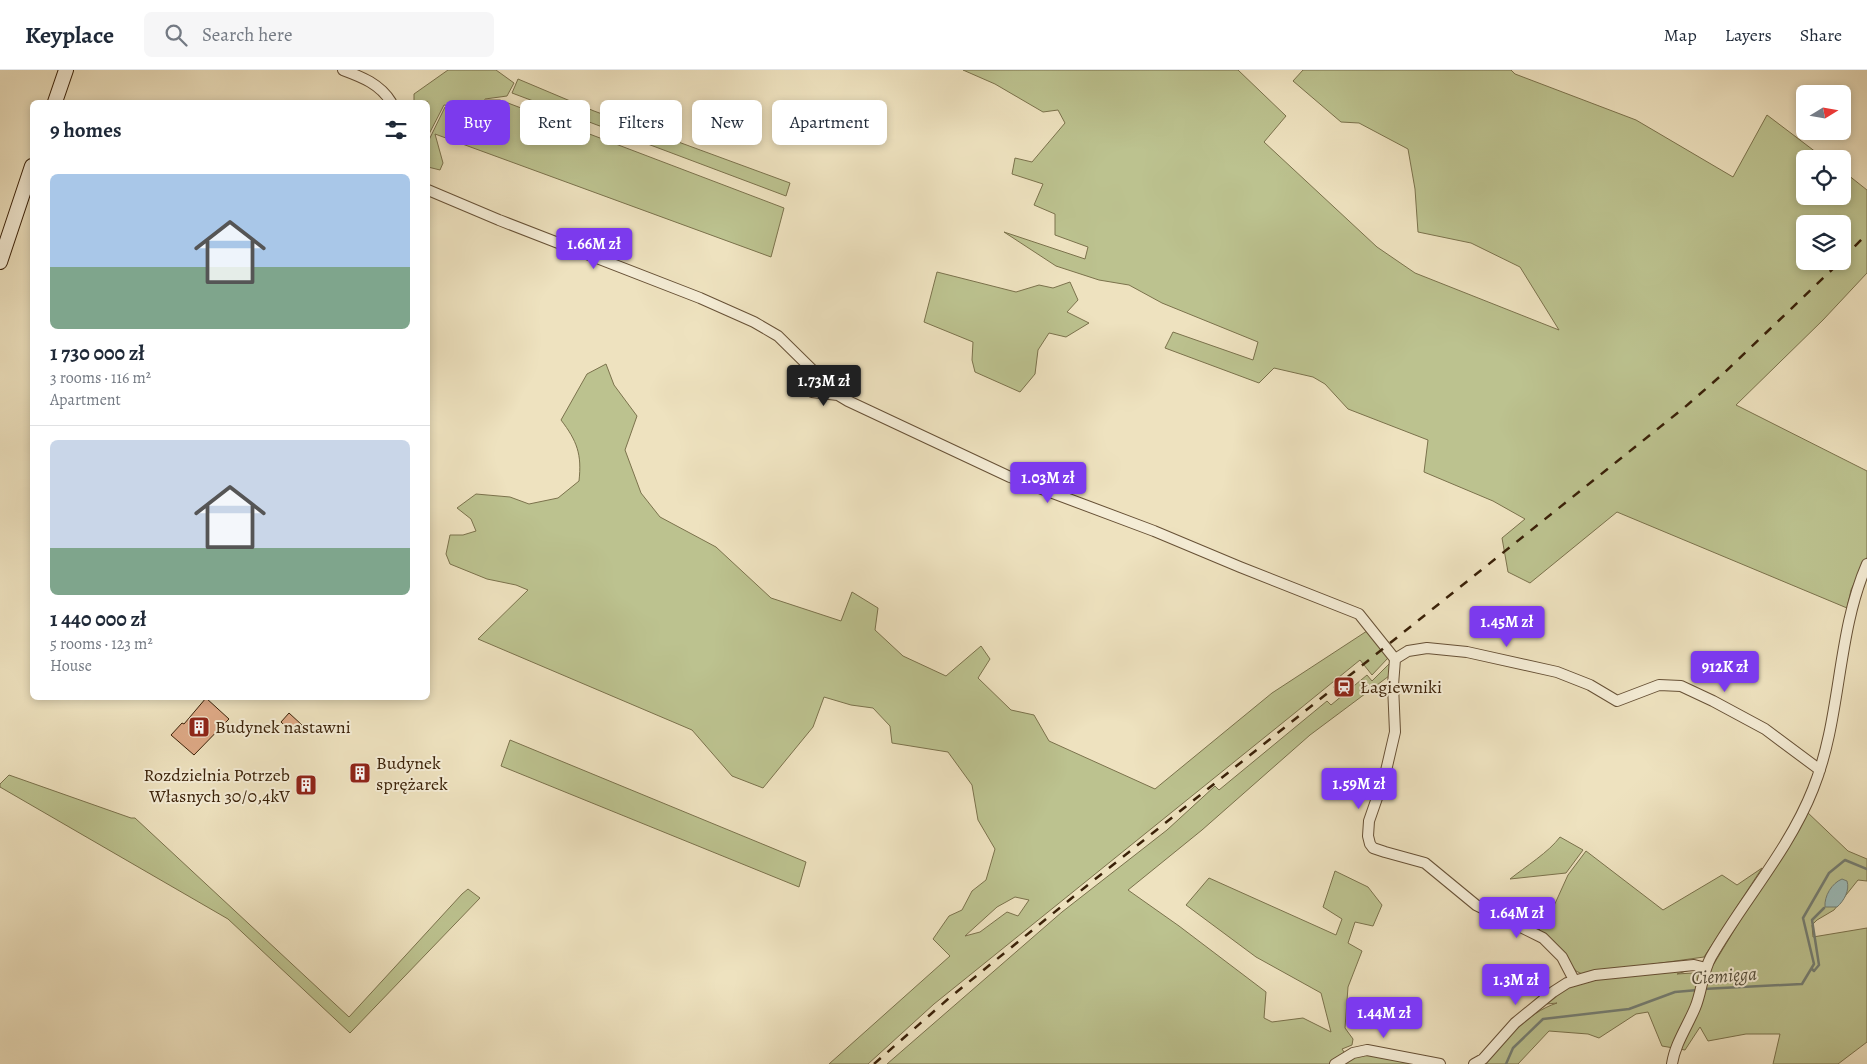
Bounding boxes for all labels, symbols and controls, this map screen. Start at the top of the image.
search box [144,12,494,57]
text: Keyplace [25,19,114,51]
icon: search [162,21,190,49]
text: Search here [202,22,292,48]
text: Map [1664,23,1697,47]
text: Layers [1725,23,1772,47]
text: Share [1800,23,1842,47]
north arrow [1796,85,1851,140]
map controls [1796,85,1851,270]
chip: Buy [445,100,510,145]
chip: Rent [520,100,590,145]
chip: Filters [600,100,682,145]
chip: New [692,100,762,145]
chip: Apartment [772,100,887,145]
text: 9 homes [50,116,121,144]
icon: filters [382,116,410,144]
button: locate [1796,150,1851,205]
icon: home [185,207,275,297]
button: layers [1796,215,1851,270]
pin: 1.66M zł [542,228,646,270]
text: 1.66M zł [567,233,621,255]
text: 1 730 000 zł [50,339,145,367]
pin: 1.73M zł [772,364,876,407]
text: 3 rooms · 116 m² [50,367,151,389]
text: 1.73M zł [798,370,850,392]
text: Apartment [50,389,121,411]
pin: 1.03M zł [996,462,1100,504]
text: 1.03M zł [1021,467,1075,489]
icon: home [185,472,275,562]
text: 1 440 000 zł [50,605,146,633]
pin: 1.45M zł [1455,606,1559,648]
text: 1.45M zł [1481,611,1533,633]
text: 5 rooms · 123 m² [50,633,153,655]
pin: 912K zł [1679,650,1771,693]
text: House [50,655,92,677]
text: 912K zł [1702,656,1748,678]
station icon: Łagiewniki [1332,675,1356,699]
place label: Łagiewniki [1360,675,1442,699]
building icon: Budynek nastawni [187,715,211,739]
place label: Budynek nastawni [215,715,351,739]
place label: Budynek sprężarek [376,751,448,796]
building icon: Budynek sprężarek [348,761,372,785]
place label: Rozdzielnia Potrzeb Własnych 30/0,4kV [144,763,290,808]
pin: 1.59M zł [1307,768,1411,810]
building icon: Rozdzielnia Potrzeb Własnych 30/0,4kV [294,773,318,797]
text: 1.59M zł [1333,773,1385,795]
pin: 1.64M zł [1465,896,1569,939]
text: 1.64M zł [1490,902,1544,924]
water label: Ciemięga [1690,961,1758,991]
pin: 1.3M zł [1470,964,1562,1006]
text: 1.3M zł [1493,969,1539,991]
pin: 1.44M zł [1332,996,1436,1039]
text: 1.44M zł [1357,1002,1411,1024]

